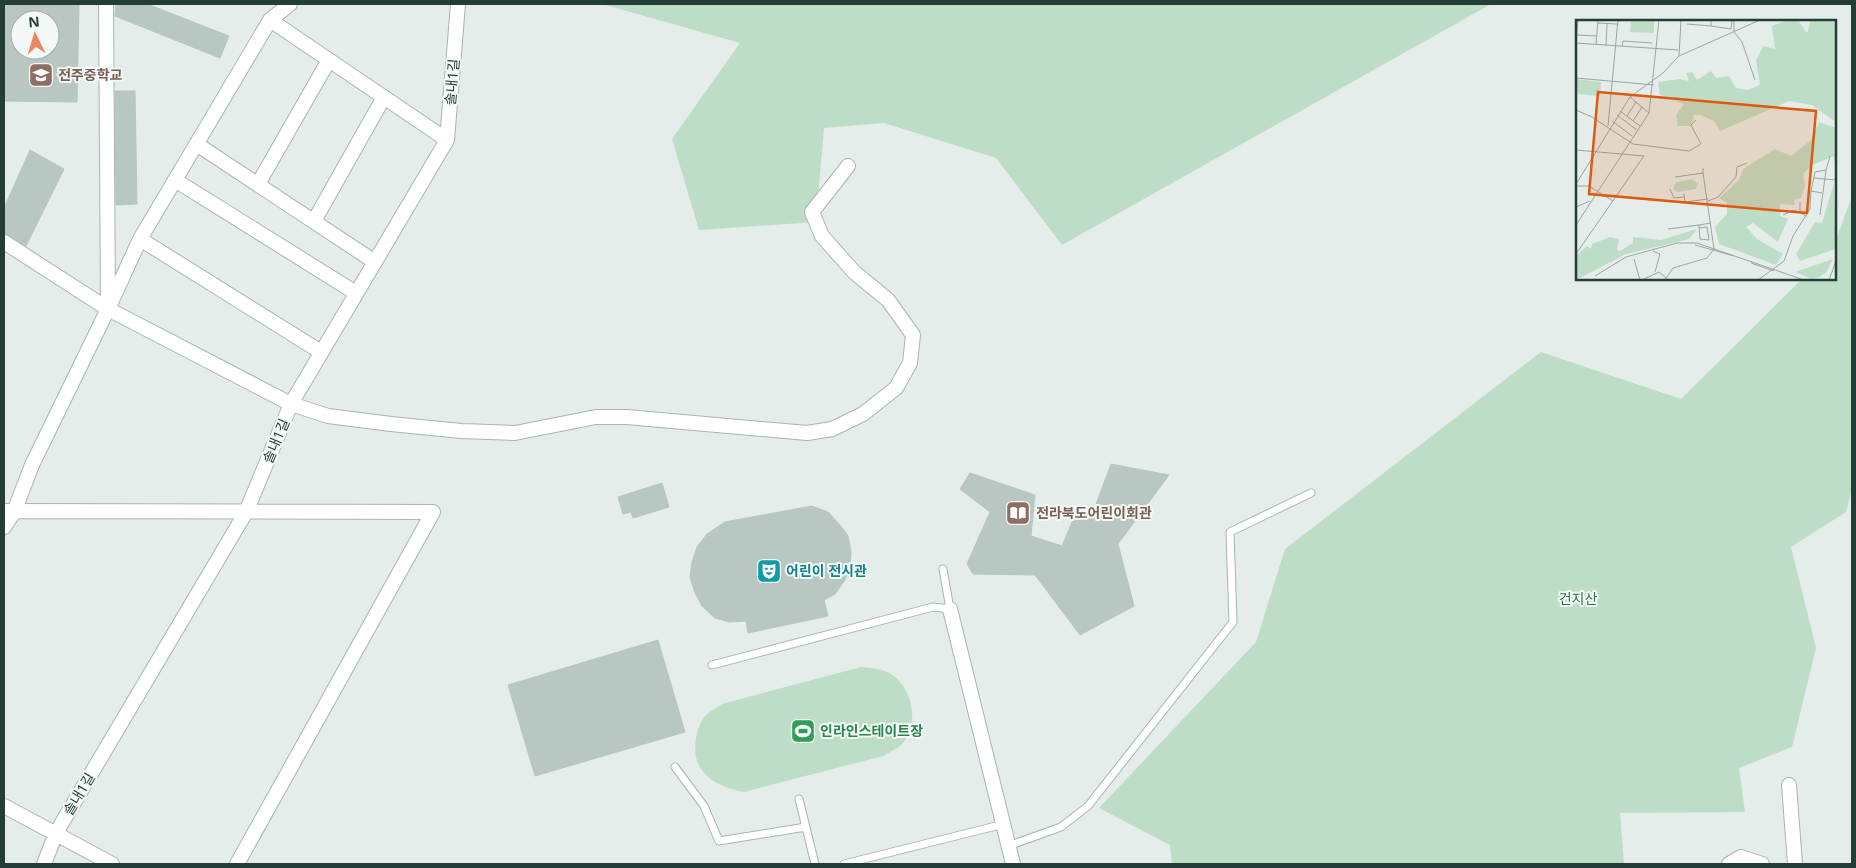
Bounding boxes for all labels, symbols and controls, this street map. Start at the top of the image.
north arrow [10,10,60,60]
text: N [27,12,40,32]
inset map [1576,20,1836,280]
street label: 솔내1길 [440,58,463,106]
school or university icon: 전주중학교 [28,62,54,88]
place label: 전주중학교 [58,65,123,84]
street label: 솔내1길 [258,416,293,466]
library icon: 전라북도어린이회관 [1005,500,1031,526]
place label: 전라북도어린이회관 [1036,503,1152,522]
theatre icon: 어린이 전시관 [756,558,782,584]
place label: 어린이 전시관 [786,561,867,580]
park label: 건지산 [1559,589,1597,608]
sports icon: 인라인스테이트장 [790,718,816,744]
place label: 인라인스테이트장 [820,721,923,740]
street label: 솔내1길 [58,769,99,819]

